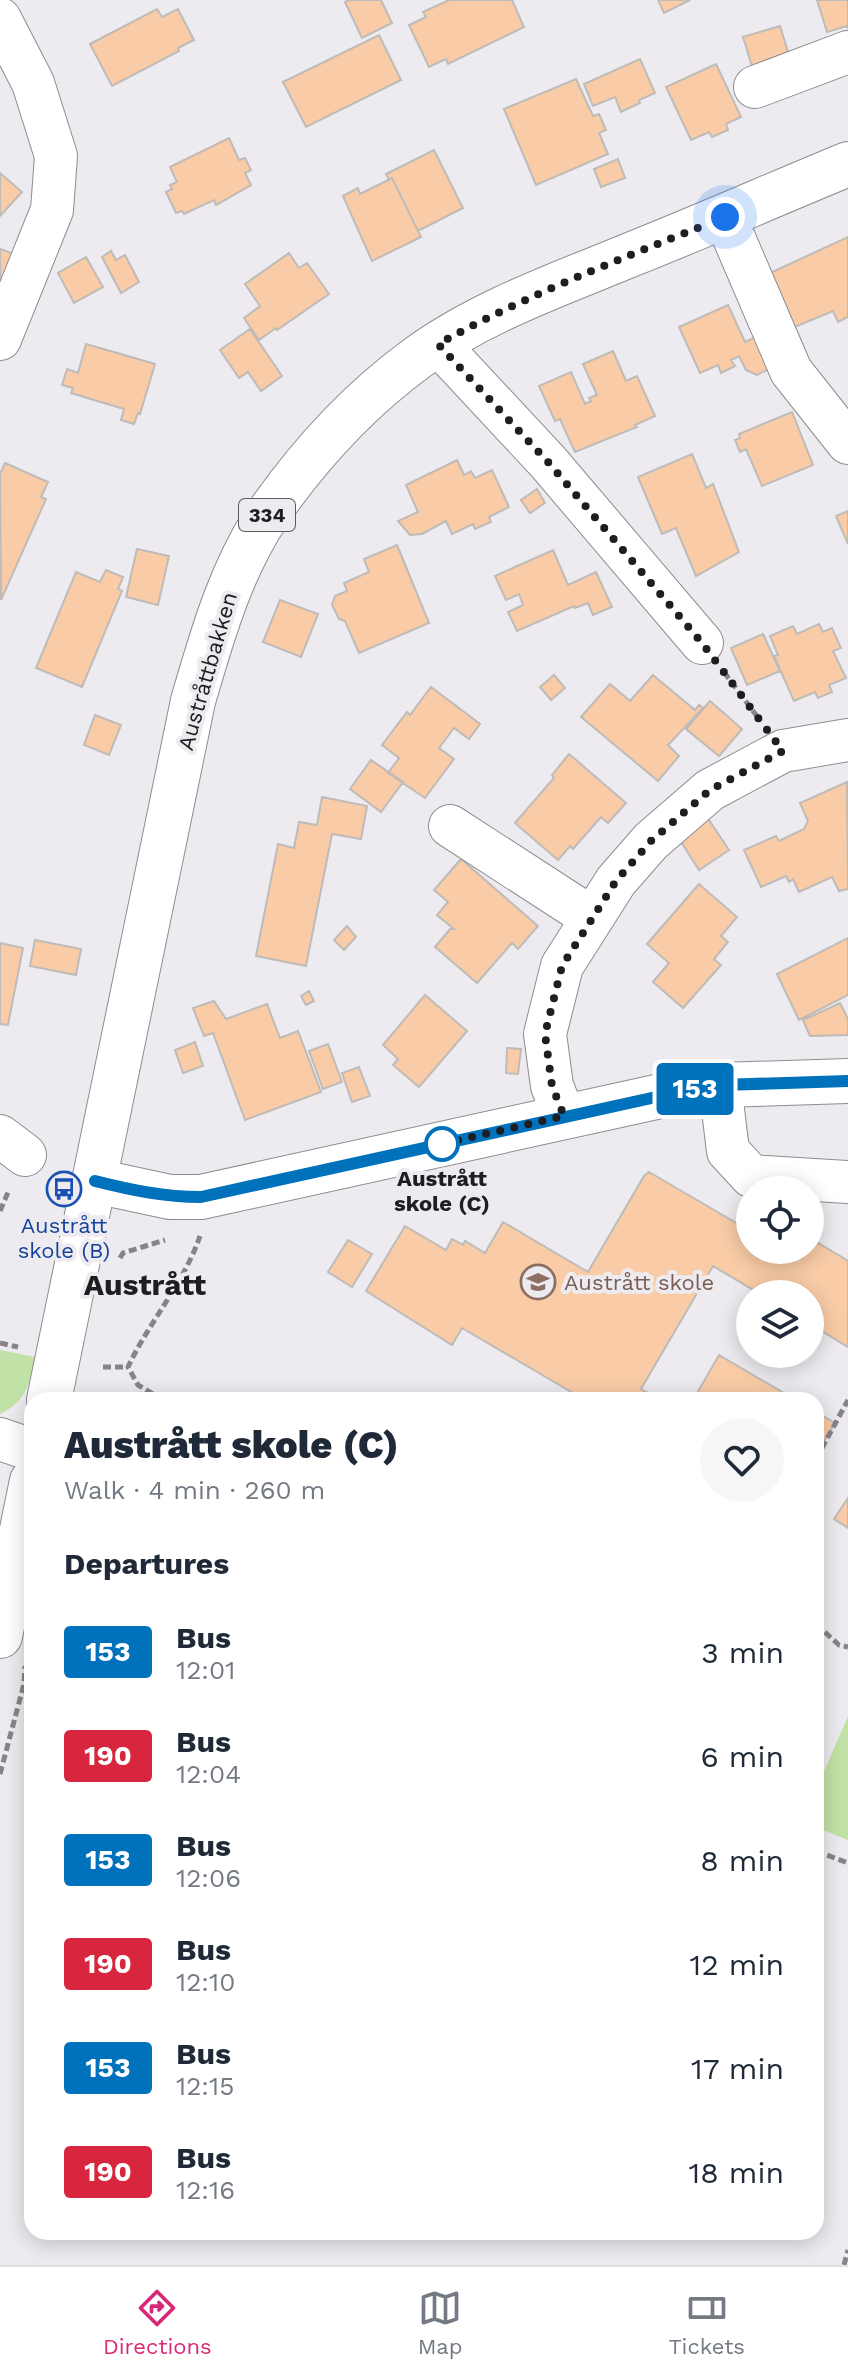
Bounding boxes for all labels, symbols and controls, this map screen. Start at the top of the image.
your location [705,197,745,237]
road number: 334 [239,499,295,531]
street label: Austråttbakken [173,589,242,753]
line badge: 153 [649,1063,741,1115]
text: 153 [673,1072,718,1105]
marker: Austrått skole (C) [425,1127,459,1161]
place label: Austrått skole (C) [394,1166,490,1216]
bus stop icon: Austrått skole (B) [45,1170,83,1208]
map controls [736,1176,824,1368]
button: locate [736,1176,824,1264]
place label: Austrått skole (B) [18,1213,110,1263]
school or university icon: Austrått skole [519,1263,557,1301]
district label: Austrått [84,1267,206,1302]
place label: Austrått skole [564,1270,714,1295]
button: layers [736,1280,824,1368]
button: heart [700,1418,784,1502]
text: Austrått skole (C) [64,1423,399,1467]
text: Walk · 4 min · 260 m [64,1475,325,1505]
text: Departures [64,1546,229,1581]
text: Bus [176,1620,231,1655]
text: 153 [86,1635,131,1668]
text: 3 min [701,1635,784,1670]
text: 12:01 [176,1655,235,1685]
text: Bus [176,1724,231,1759]
text: 190 [84,1739,132,1772]
text: 6 min [700,1739,784,1774]
text: 12:04 [176,1759,241,1789]
text: Bus [176,1828,231,1863]
text: 153 [86,1843,131,1876]
text: 8 min [700,1843,784,1878]
text: 12:06 [176,1863,241,1893]
text: Bus [176,1932,231,1967]
text: 190 [84,1947,132,1980]
text: 12 min [689,1947,784,1982]
text: 12:10 [176,1967,235,1997]
text: Bus [176,2036,231,2071]
text: 153 [86,2051,131,2084]
text: 17 min [691,2051,784,2086]
text: 12:15 [176,2071,234,2101]
text: Bus [176,2140,231,2175]
text: 190 [84,2155,132,2188]
text: 18 min [688,2155,784,2190]
text: 12:16 [176,2175,235,2205]
tab: Directions [103,2286,212,2359]
tab: Map [418,2286,463,2359]
tab: Tickets [669,2286,745,2359]

